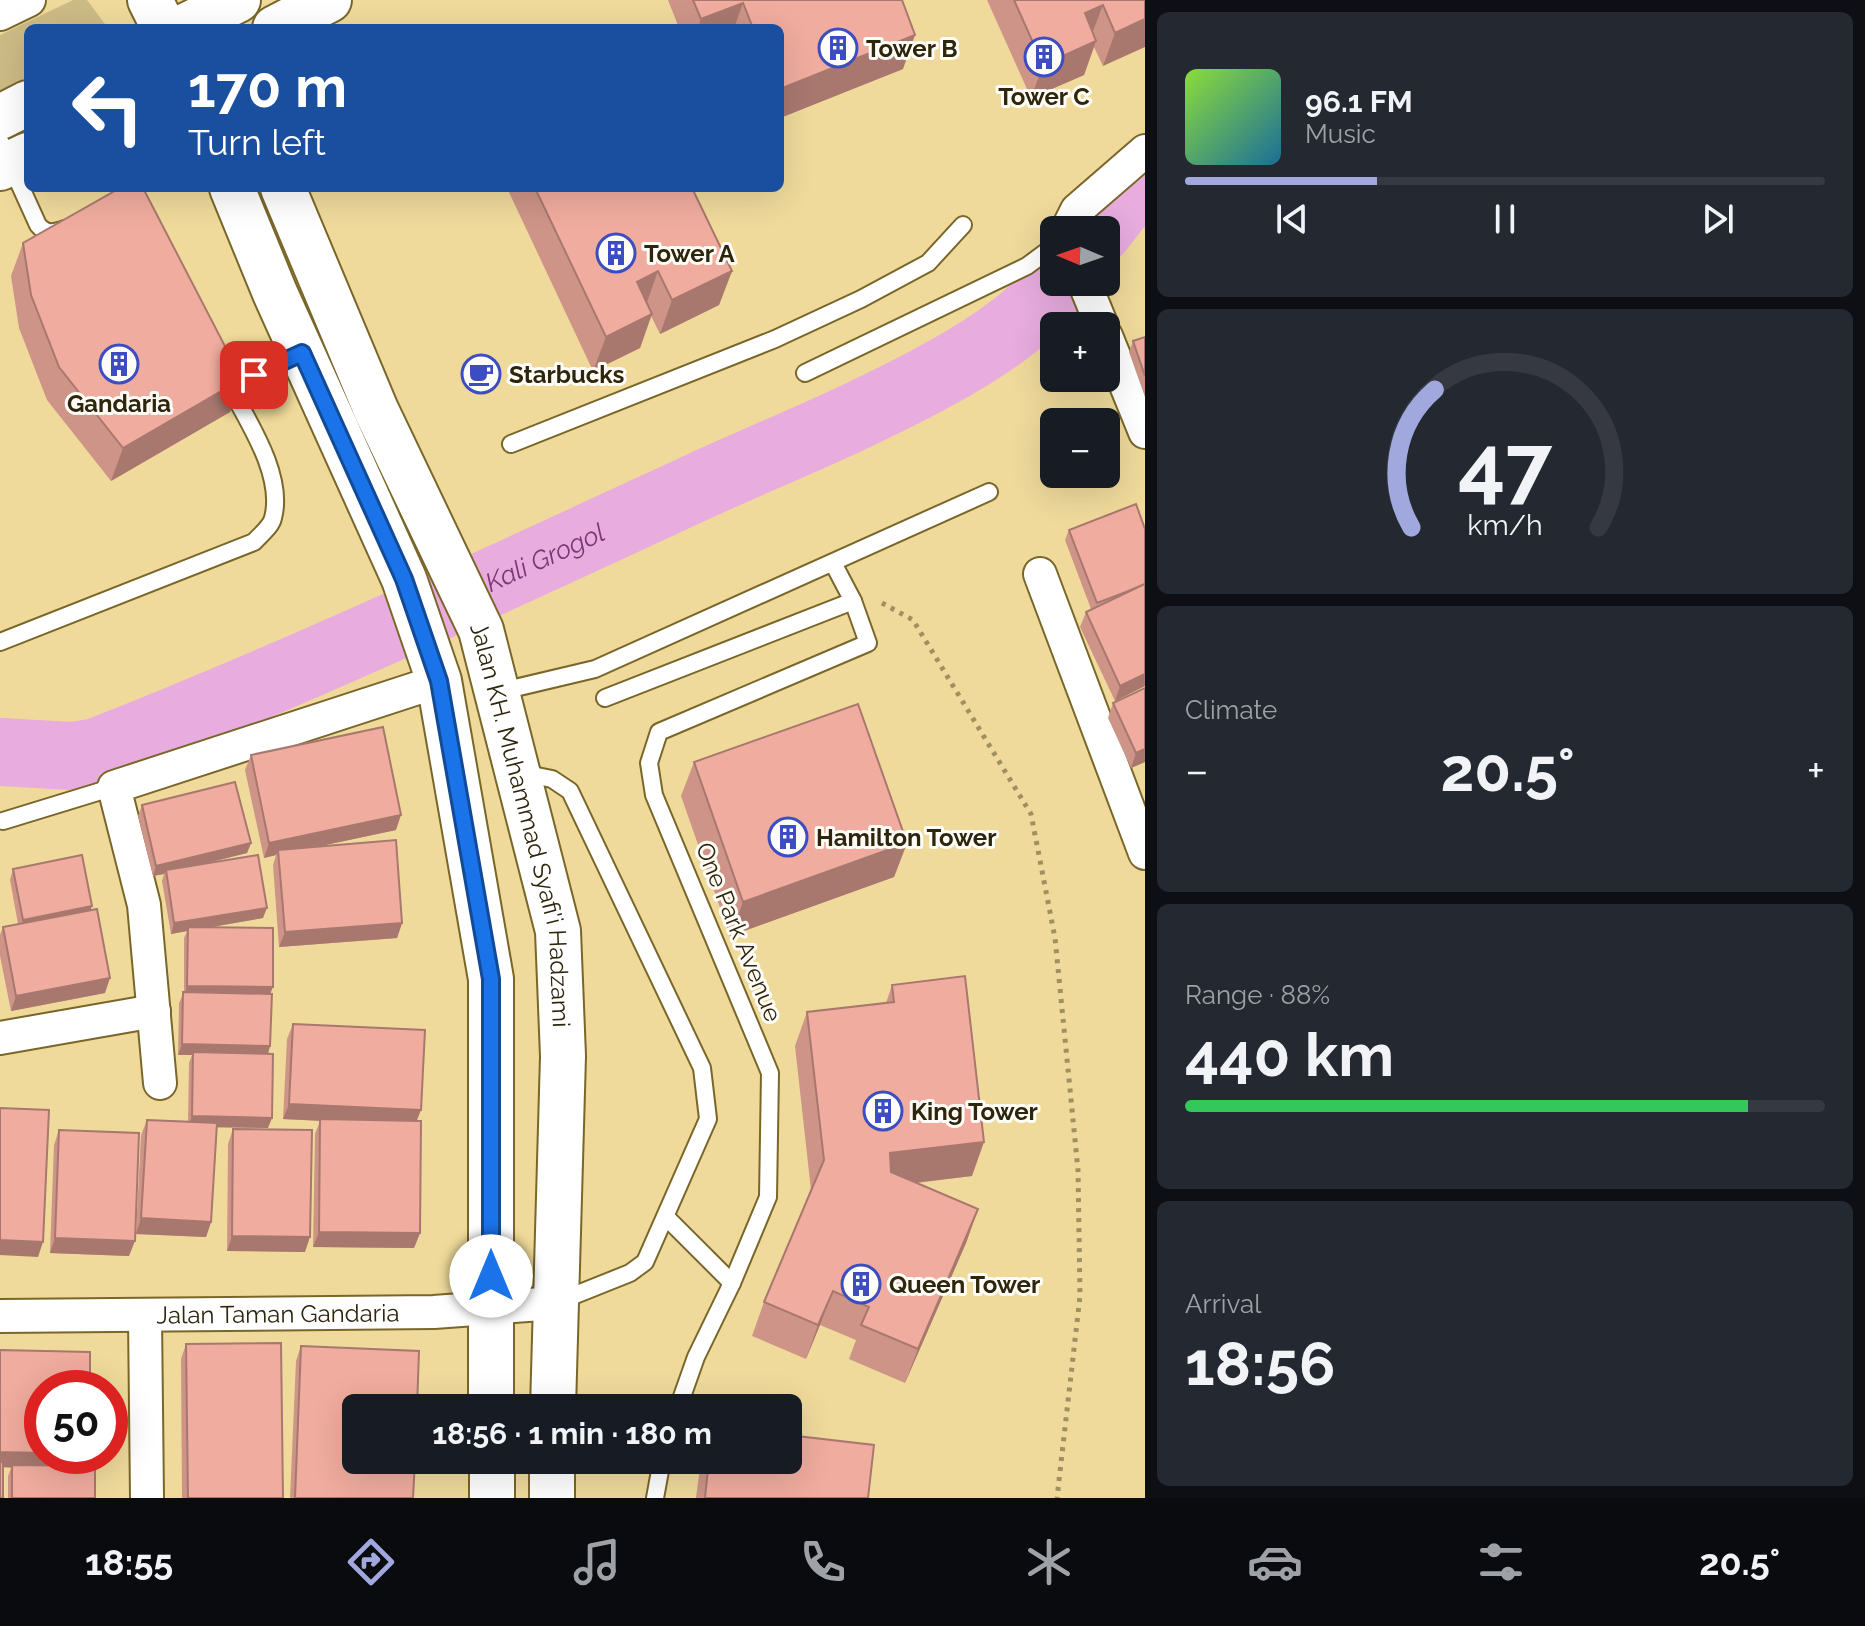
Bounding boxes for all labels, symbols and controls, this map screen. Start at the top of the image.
building icon: Tower B [817,27,859,69]
place label: Tower B [866,34,958,63]
building icon: Tower C [1023,36,1065,78]
text: 170 m [188,54,347,120]
icon: left [56,56,160,160]
place label: Tower C [998,82,1090,111]
text: 96.1 FM [1305,84,1413,119]
text: Music [1305,119,1376,149]
text: Turn left [188,121,326,163]
icon: previous [1270,197,1314,241]
icon: pause [1483,197,1527,241]
icon: next [1696,197,1740,241]
north arrow [1040,216,1120,296]
map controls [1040,216,1120,488]
building icon: Tower A [595,232,637,274]
place label: Tower A [644,239,735,268]
button: + [1040,312,1120,392]
pin [220,341,288,409]
building icon: Gandaria [98,343,140,385]
icon: arrive [232,353,276,397]
cafe icon: Starbucks [460,353,502,395]
place label: Starbucks [509,360,625,389]
place label: Gandaria [67,389,171,418]
button: − [1040,408,1120,488]
text: 47 [1458,415,1552,512]
text: km/h [1467,508,1543,542]
water label: Kali Grogol [481,517,610,598]
street label: Jalan KH. Muhammad Syafi'i Hadzami [464,617,576,1028]
text: Climate [1185,695,1277,725]
text: 20.5° [1440,735,1575,805]
text: − [1185,745,1209,796]
text: + [1807,745,1825,796]
building icon: Hamilton Tower [767,816,809,858]
place label: Hamilton Tower [816,823,997,852]
street label: One Park Avenue [690,838,788,1026]
text: Range · 88% [1185,980,1330,1010]
text: 440 km [1185,1020,1394,1090]
building icon: King Tower [862,1090,904,1132]
place label: King Tower [911,1097,1038,1126]
position arrow [449,1234,533,1318]
building icon: Queen Tower [840,1263,882,1305]
place label: Queen Tower [889,1270,1040,1299]
text: Arrival [1185,1289,1261,1319]
street label: Jalan Taman Gandaria [156,1298,400,1329]
text: 18:56 [1185,1329,1335,1399]
speed limit sign: 50 [24,1370,128,1474]
text: 18:56 · 1 min · 180 m [432,1416,712,1451]
icon: directions [343,1534,399,1590]
icon: music [569,1534,625,1590]
icon: phone [795,1534,851,1590]
icon: climate [1021,1534,1077,1590]
icon: car [1247,1534,1303,1590]
icon: filters [1473,1534,1529,1590]
text: 18:55 [85,1541,173,1583]
text: 20.5° [1699,1541,1780,1583]

